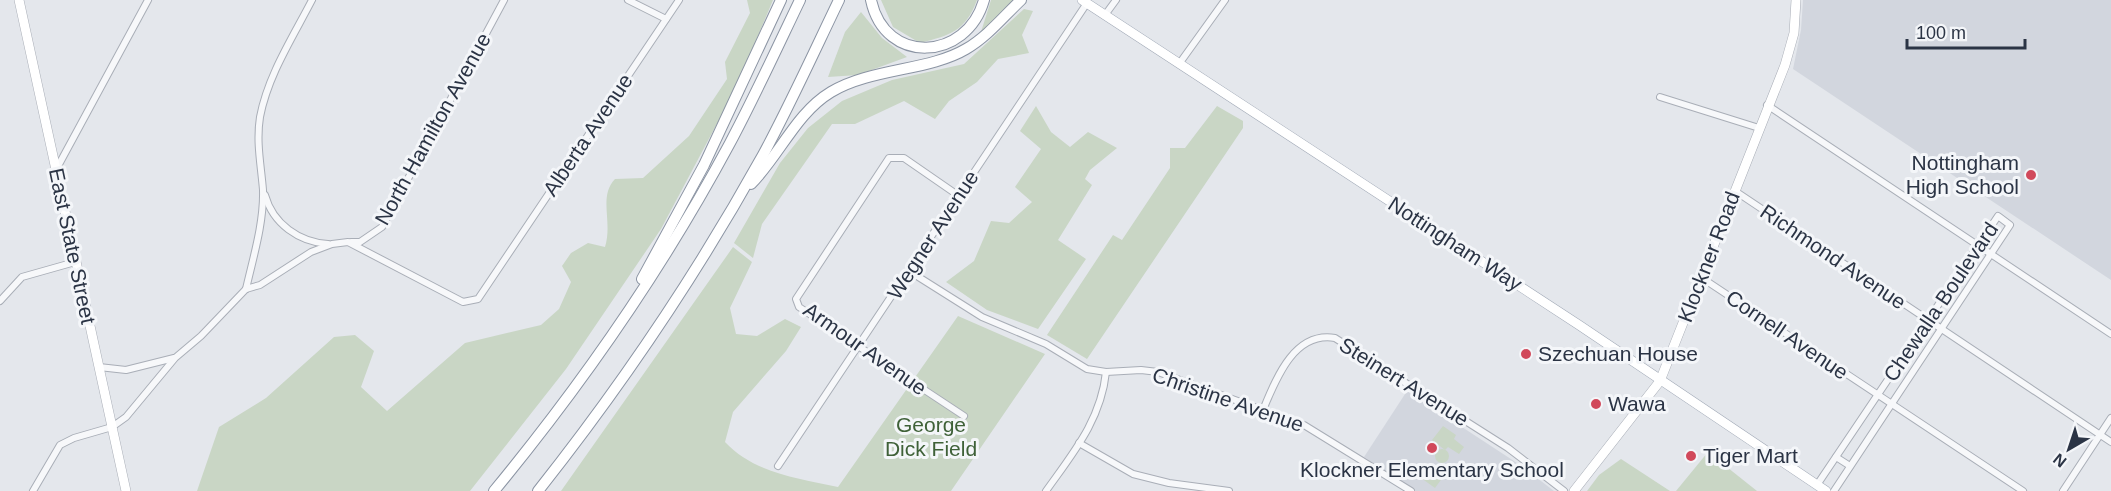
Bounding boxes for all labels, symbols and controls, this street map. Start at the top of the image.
scale bar [1907,12,2026,50]
text: 100 m [1916,23,1966,43]
street label: North Hamilton Avenue [370,29,495,229]
street label: Alberta Avenue [538,69,637,200]
place label: Nottingham High School [1906,151,2019,198]
street label: East State Street [45,166,100,326]
street label: Wegner Avenue [882,166,983,303]
marker: Nottingham High School [2024,168,2038,182]
street label: Klockner Road [1673,188,1744,325]
street label: Nottingham Way [1384,192,1527,296]
street label: Richmond Avenue [1756,200,1910,314]
street label: Chewalla Boulevard [1879,218,2002,386]
street label: Cornell Avenue [1722,285,1853,384]
street label: Armour Avenue [800,298,931,399]
street label: Steinert Avenue [1335,333,1473,431]
place label: Szechuan House [1538,342,1698,365]
marker: Szechuan House [1519,347,1533,361]
street label: Christine Avenue [1150,363,1307,436]
place label: Wawa [1608,392,1666,415]
marker: Wawa [1589,397,1603,411]
park label: George Dick Field [885,413,977,460]
north arrow [2039,419,2099,479]
marker: Klockner Elementary School [1425,441,1439,455]
place label: Tiger Mart [1703,444,1798,467]
marker: Tiger Mart [1684,449,1698,463]
text: N [2050,450,2070,471]
place label: Klockner Elementary School [1300,458,1564,481]

